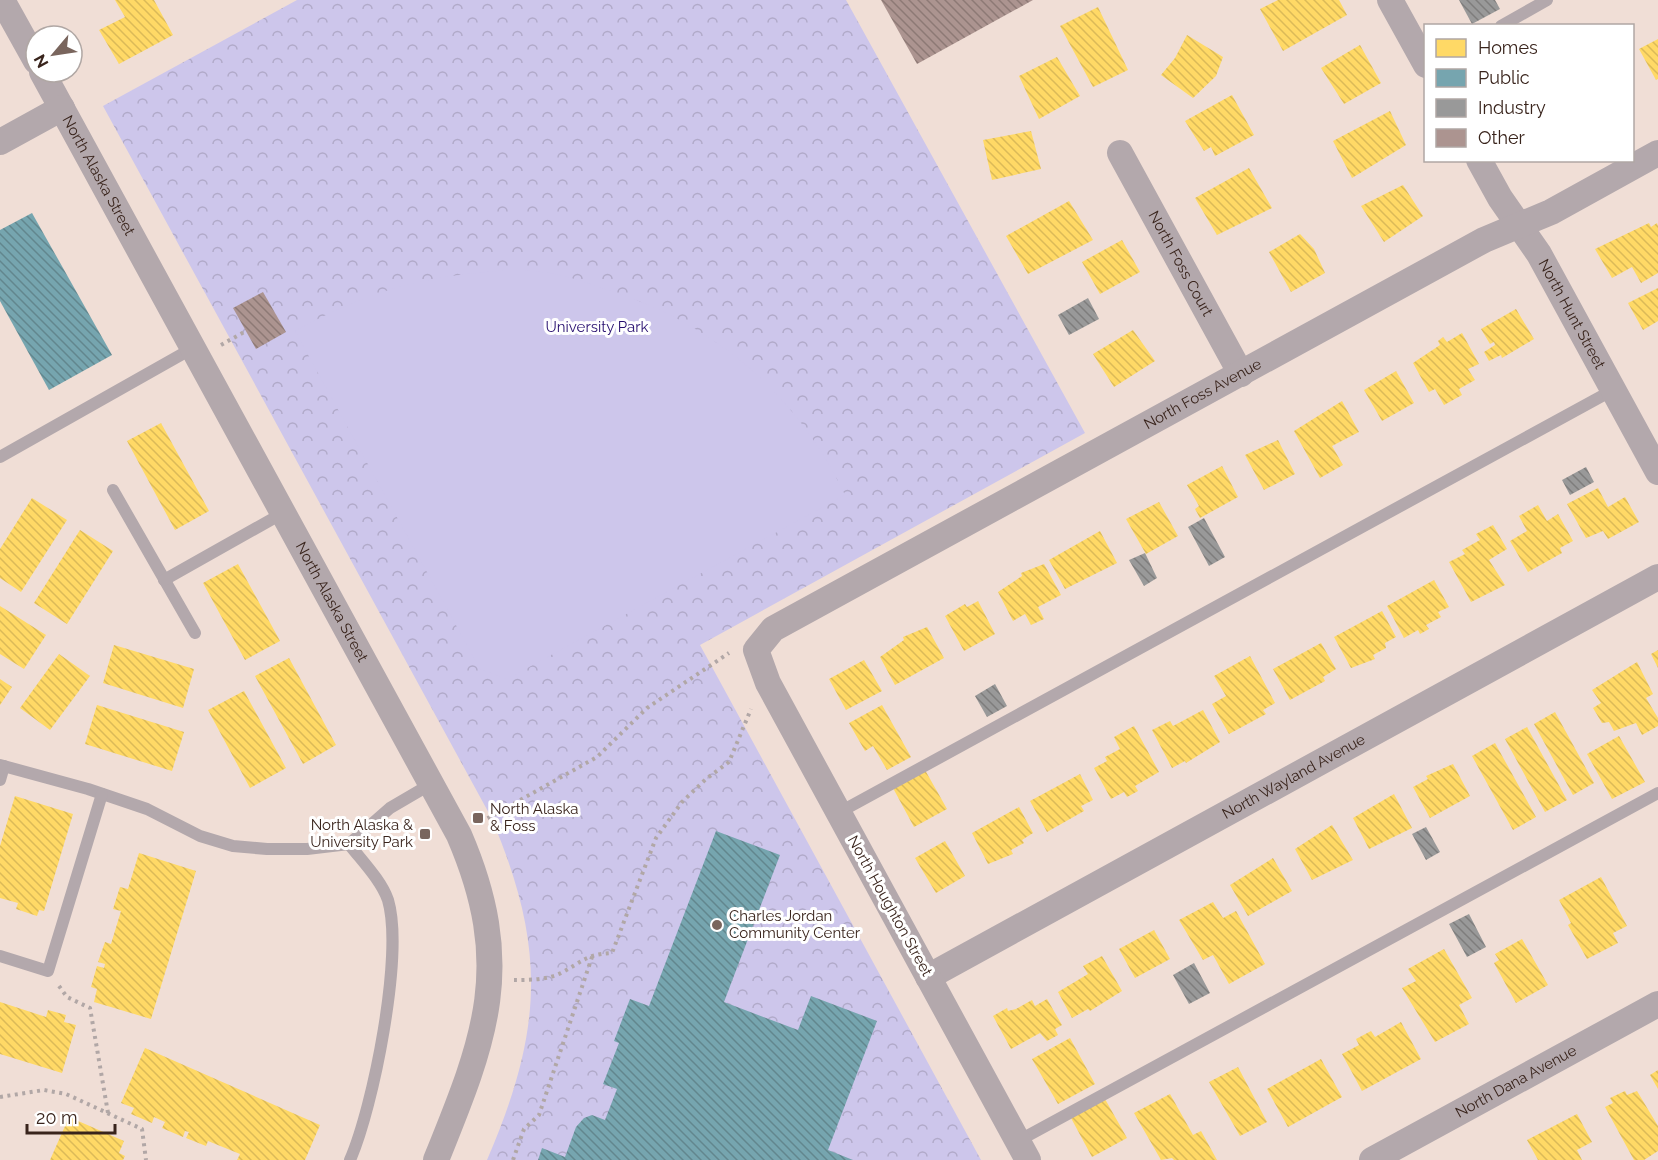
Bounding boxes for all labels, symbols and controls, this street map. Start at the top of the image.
north arrow [24,24,84,84]
legend [1424,24,1634,162]
text: Homes [1478,37,1538,58]
text: N [30,51,53,71]
text: Public [1478,67,1530,88]
text: Industry [1478,97,1546,118]
street label: North Alaska Street [59,112,139,239]
text: Other [1478,127,1526,148]
street label: North Foss Court [1144,208,1217,319]
street label: North Hunt Street [1535,256,1609,372]
park label: University Park [546,318,648,336]
street label: North Foss Avenue [1141,355,1265,433]
street label: North Alaska Street [292,539,372,665]
street label: North Wayland Avenue [1219,730,1368,823]
place label: North Alaska & Foss [490,800,579,835]
marker: North Alaska & Foss [471,811,485,825]
place label: North Alaska & University Park [310,816,413,851]
marker: North Alaska & University Park [418,827,432,841]
street label: North Houghton Street [844,833,936,979]
place label: Charles Jordan Community Center [729,907,861,942]
marker: Charles Jordan Community Center [710,918,724,932]
street label: North Dana Avenue [1452,1041,1580,1122]
scale bar [27,1097,116,1135]
text: 20 m [36,1107,78,1128]

